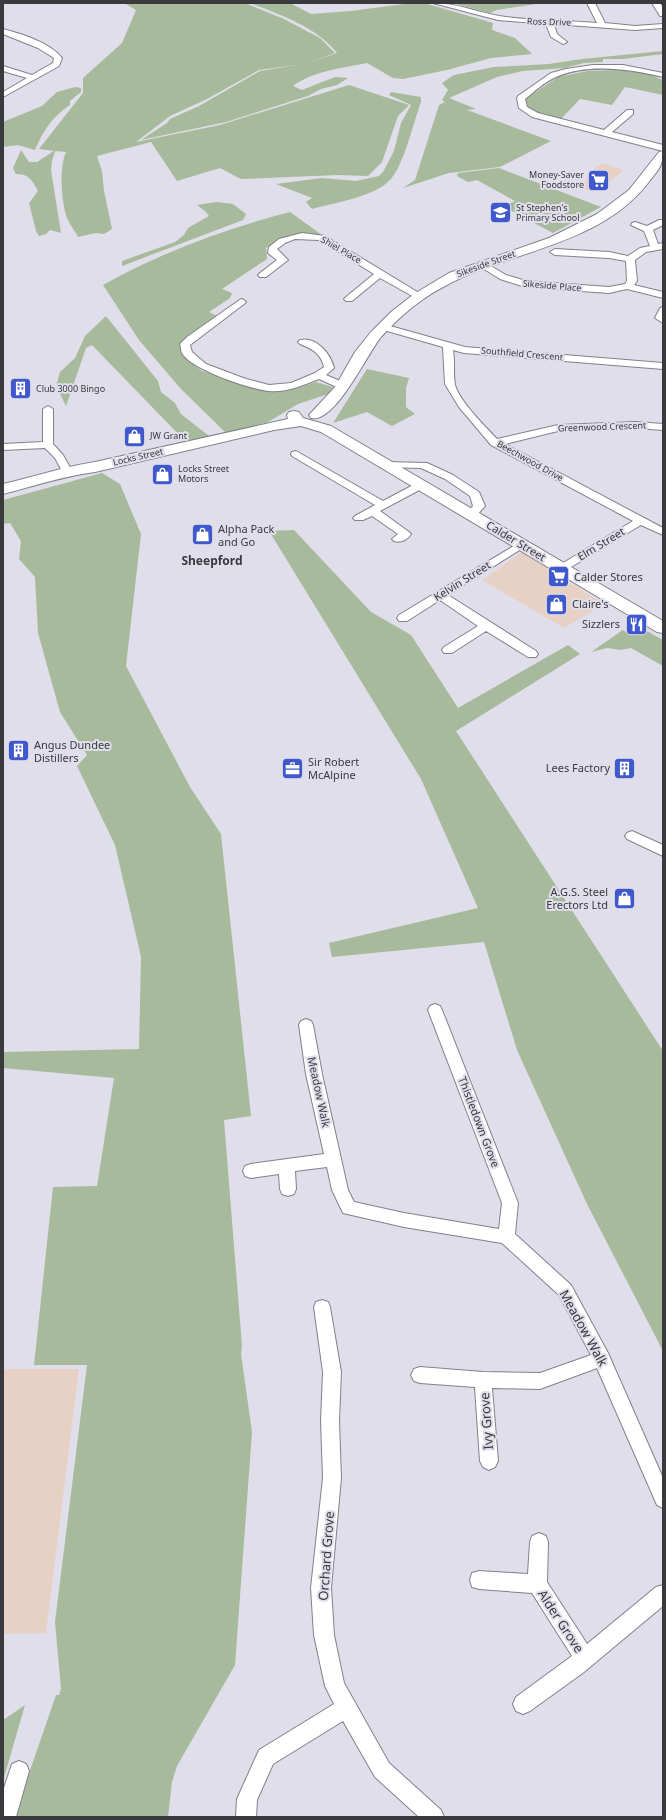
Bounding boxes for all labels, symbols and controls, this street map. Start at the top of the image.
street label: Ross Drive [527,14,571,29]
supermarket icon: Money-Saver Foodstore [586,167,612,193]
place label: Money-Saver Foodstore [529,168,584,191]
school or university icon: St Stephen's Primary School [488,200,514,226]
place label: St Stephen's Primary School [516,201,580,224]
street label: Shiel Place [319,233,364,266]
street label: Sikeside Street [455,247,518,280]
street label: Sikeside Place [522,276,582,295]
street label: Southfield Crescent [480,343,564,364]
building icon: Club 3000 Bingo [7,376,33,402]
place label: Club 3000 Bingo [36,382,105,395]
street label: Greenwood Crescent [558,418,647,435]
shop icon: JW Grant [121,423,147,449]
place label: JW Grant [149,429,188,442]
street label: Beechwood Drive [495,437,566,484]
street label: Locks Street [112,444,165,469]
shop icon: Locks Street Motors [149,461,175,487]
place label: Locks Street Motors [178,462,230,485]
street label: Calder Street [484,517,549,564]
place label: Alpha Pack and Go [218,521,275,549]
shop icon: Alpha Pack and Go [190,522,216,548]
street label: Elm Street [574,524,627,564]
district label: Sheepford [181,552,243,569]
street label: Kelvin Street [430,557,493,604]
supermarket icon: Calder Stores [545,564,571,590]
place label: Calder Stores [574,569,643,584]
shop icon: Claire's [544,591,570,617]
place label: Claire's [572,596,609,611]
restaurant icon: Sizzlers [623,611,649,637]
place label: Sizzlers [582,616,620,631]
place label: Angus Dundee Distillers [34,737,110,765]
building icon: Angus Dundee Distillers [6,738,32,764]
place label: Sir Robert McAlpine [308,754,359,782]
office icon: Sir Robert McAlpine [279,755,305,781]
building icon: Lees Factory [612,755,638,781]
place label: Lees Factory [546,760,610,775]
place label: A.G.S. Steel Erectors Ltd [546,884,608,912]
shop icon: A.G.S. Steel Erectors Ltd [611,885,637,911]
street label: Meadow Walk [305,1055,334,1129]
street label: Thistledown Grove [455,1074,504,1169]
street label: Meadow Walk [556,1286,613,1370]
street label: Ivy Grove [475,1392,497,1450]
street label: Orchard Grove [314,1511,338,1601]
street label: Alder Grove [534,1586,588,1656]

